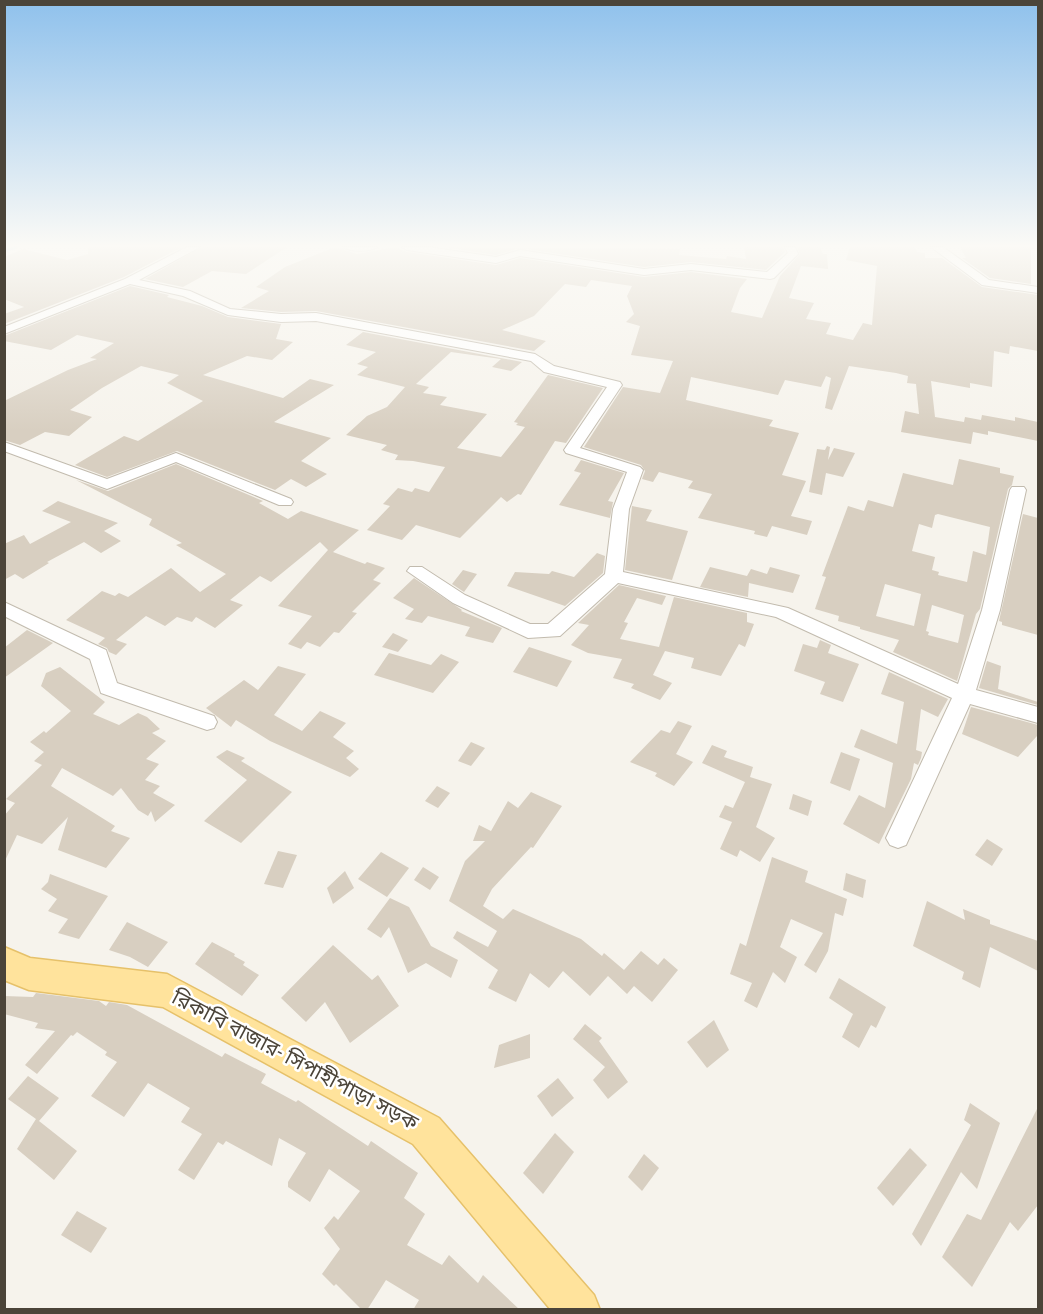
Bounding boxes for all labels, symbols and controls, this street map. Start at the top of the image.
street label: রিকাবি বাজার- সিপাহীপাড়া সড়ক [167,984,423,1136]

